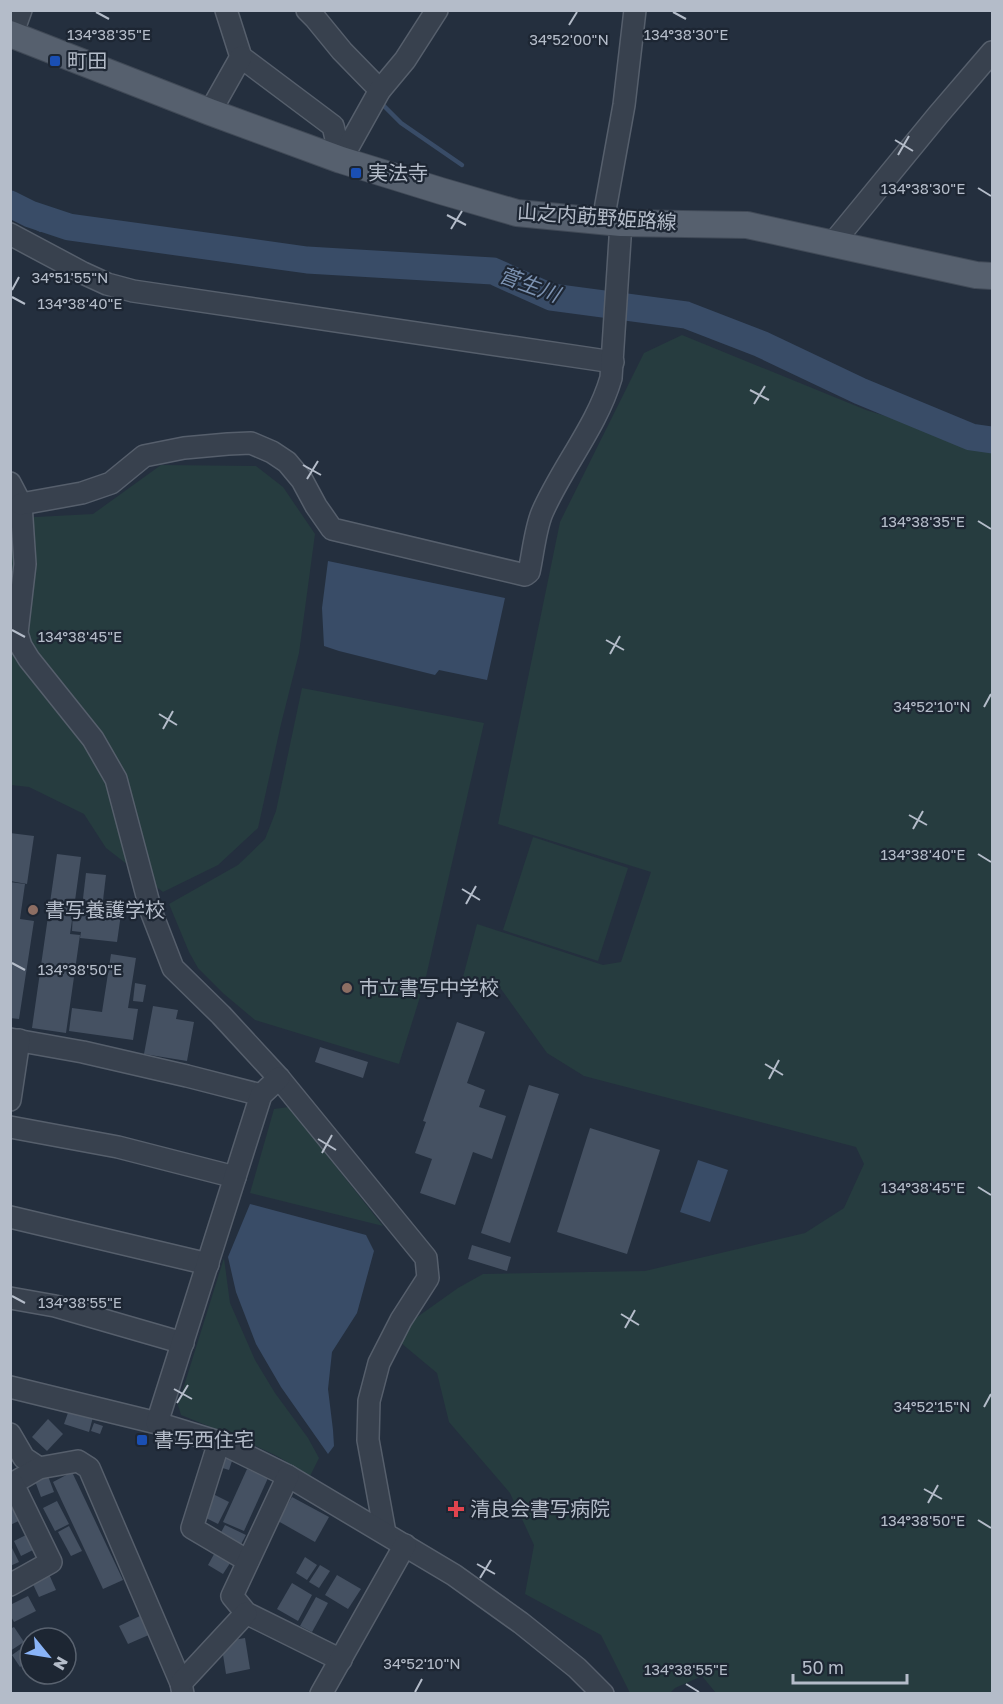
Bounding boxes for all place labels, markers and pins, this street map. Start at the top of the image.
place label: 町田 [67,48,107,72]
marker: 町田 [48,54,62,68]
place label: 実法寺 [368,160,428,184]
marker: 実法寺 [349,166,363,180]
place label: 書写養護学校 [45,897,165,921]
marker: 書写養護学校 [26,903,40,917]
place label: 市立書写中学校 [359,975,499,999]
marker: 市立書写中学校 [340,981,354,995]
place label: 書写西住宅 [154,1427,254,1451]
marker: 書写西住宅 [135,1433,149,1447]
place label: 清良会書写病院 [470,1496,610,1520]
marker: 清良会書写病院 [447,1500,465,1518]

